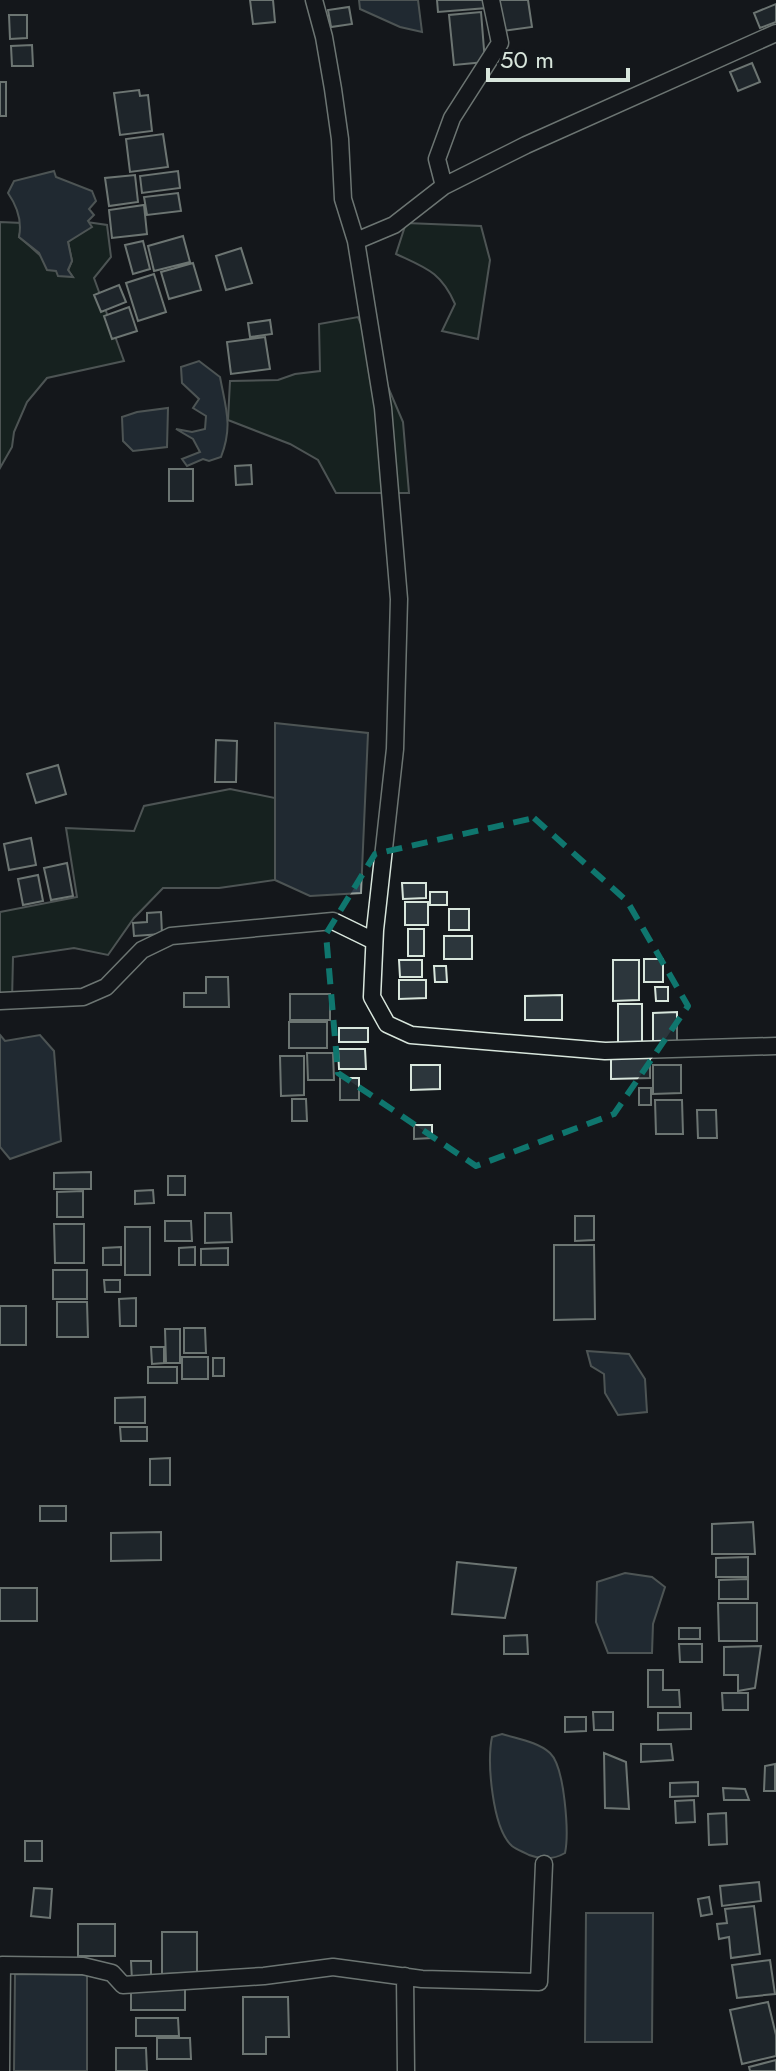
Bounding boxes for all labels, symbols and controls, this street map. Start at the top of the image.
scale bar [488,32,628,82]
text: 50 m [500,42,554,77]

